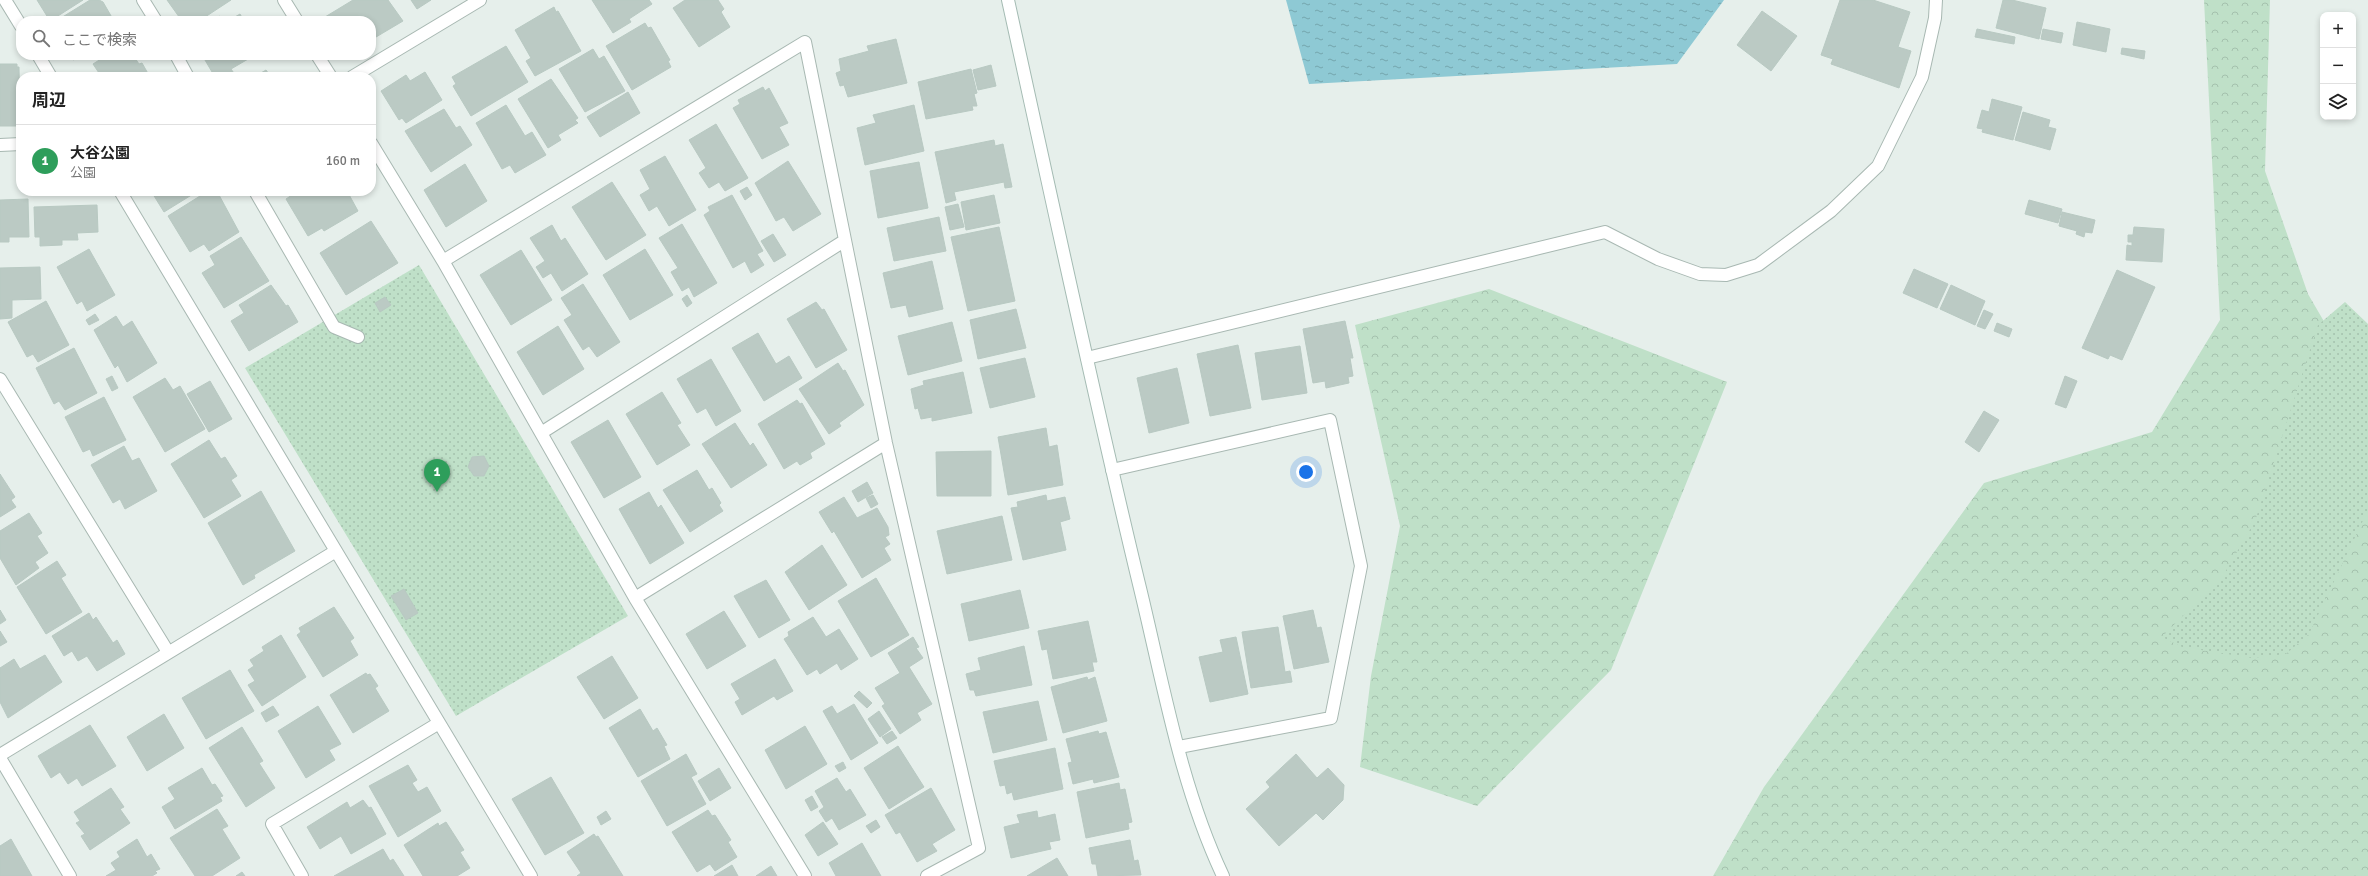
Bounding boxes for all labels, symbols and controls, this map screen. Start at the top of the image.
map controls [2320,12,2356,120]
button: + [2320,12,2356,48]
search box [16,16,376,60]
icon: search [30,27,52,49]
text: ここで検索 [62,31,137,49]
button: − [2320,48,2356,84]
button: layers [2320,84,2356,120]
text: 周辺 [32,90,66,111]
text: 大谷公園 [70,144,130,162]
text: 1 [41,153,49,169]
text: 160 m [326,153,360,169]
text: 公園 [70,165,96,181]
pin: 1 [424,459,450,492]
your location [1296,462,1316,482]

